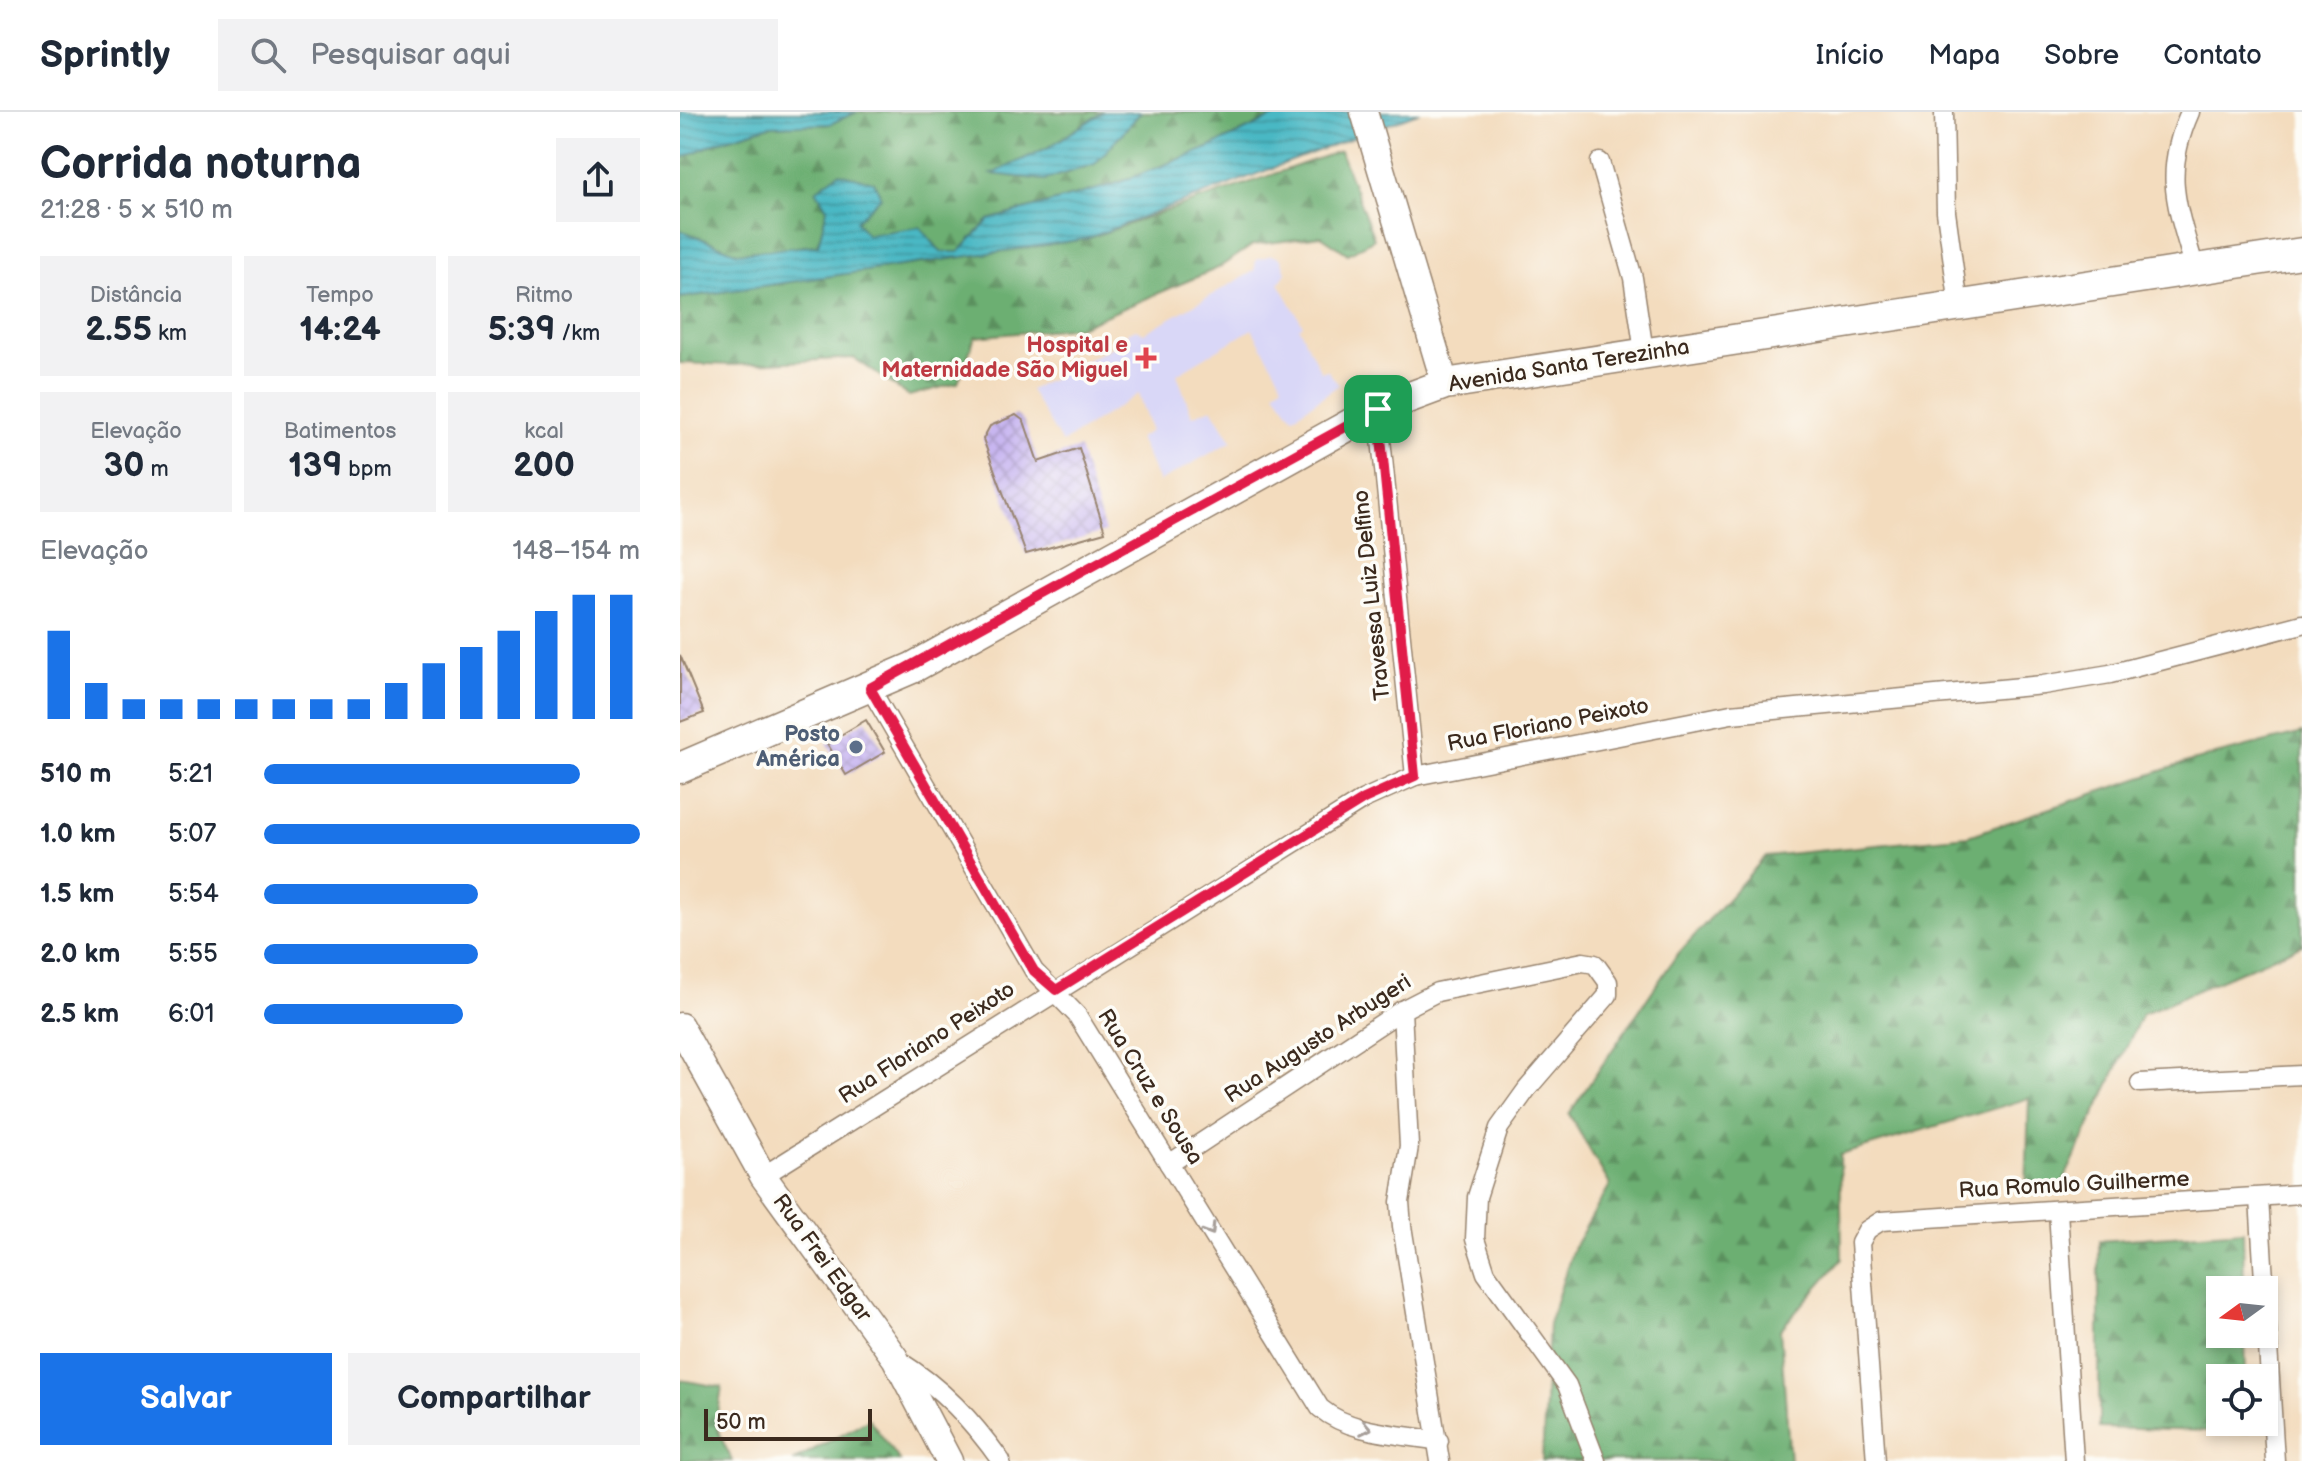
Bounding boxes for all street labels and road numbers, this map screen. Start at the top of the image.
street label: Avenida Santa Terezinha [1447,334,1691,398]
street label: Travessa Luiz Delfino [1348,488,1396,702]
street label: Rua Floriano Peixoto [1445,692,1651,758]
street label: Rua Augusto Arbugeri [1220,969,1416,1109]
street label: Rua Floriano Peixoto [834,976,1020,1110]
street label: Rua Cruz e Sousa [1091,1004,1209,1170]
street label: Rua Romulo Guilherme [1958,1165,2190,1205]
street label: Rua Frei Edgar [767,1189,878,1328]

